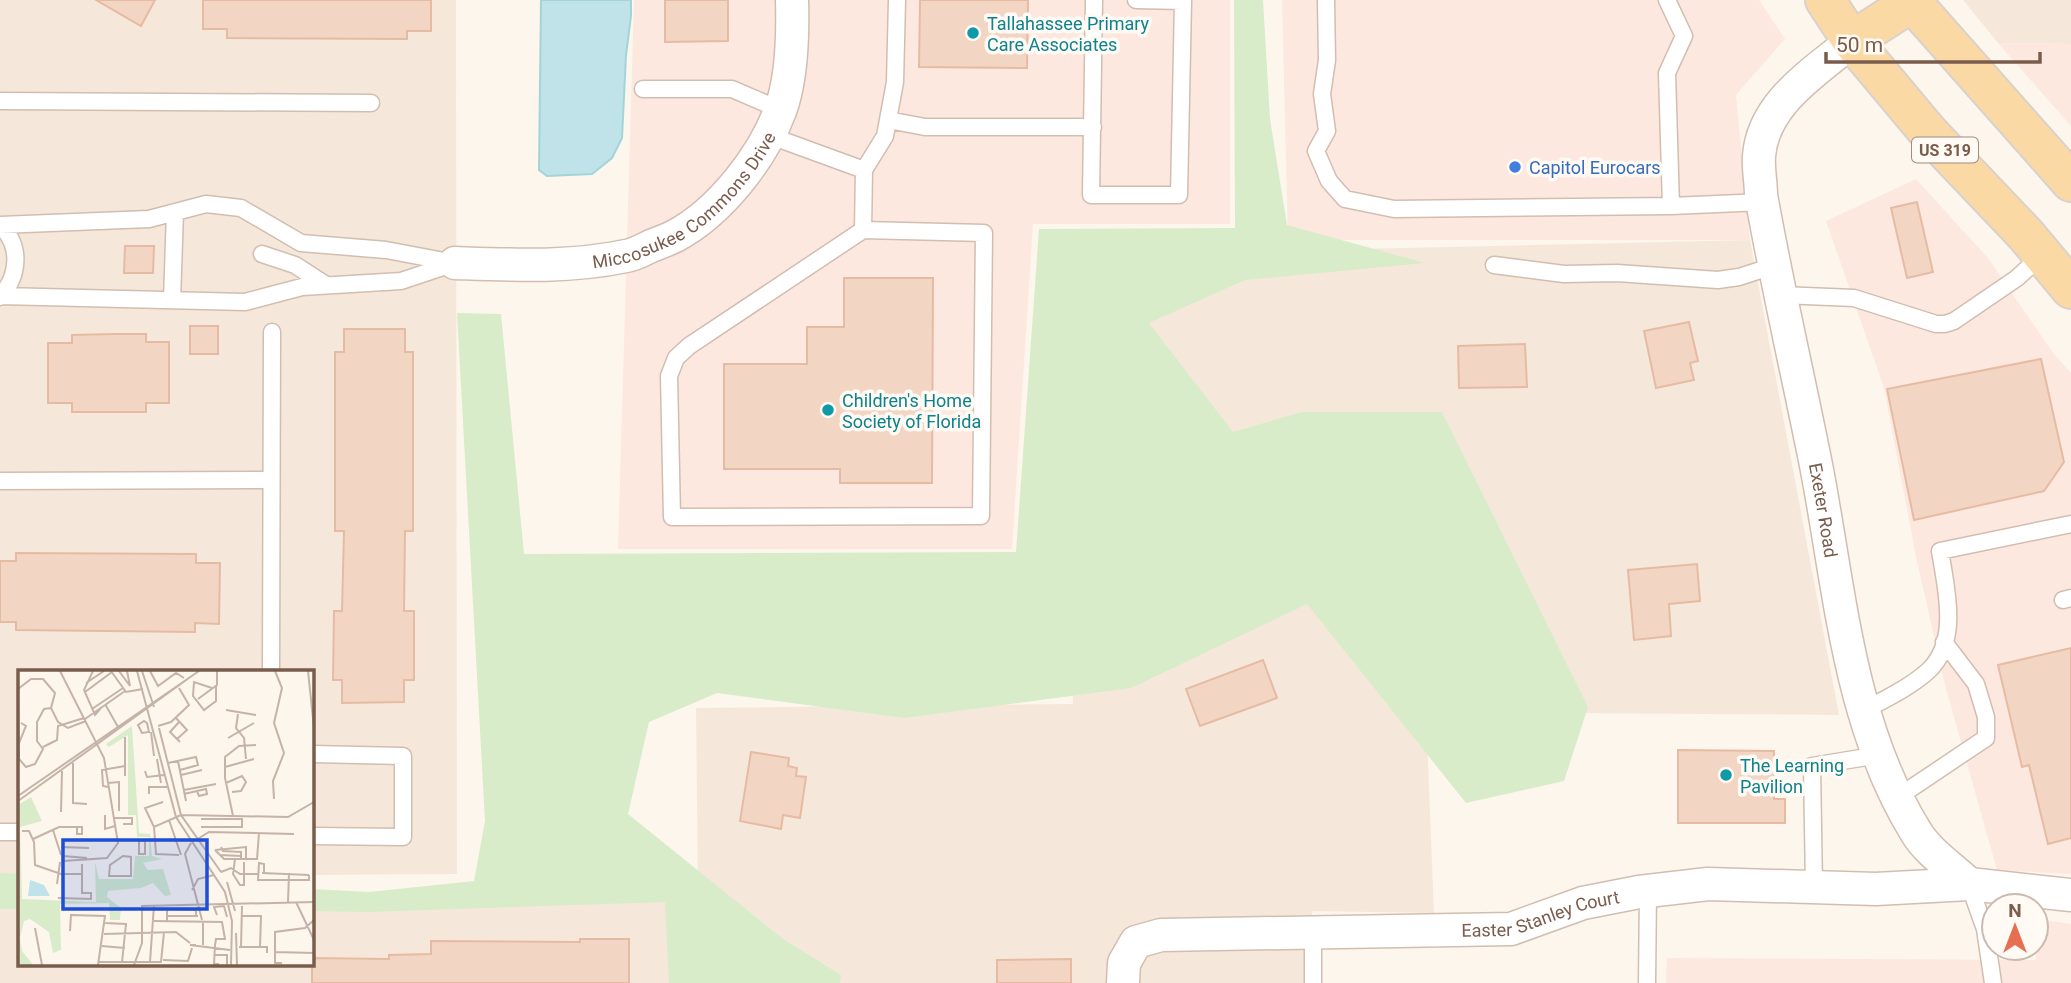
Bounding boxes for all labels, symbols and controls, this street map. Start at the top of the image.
place label: Tallahassee Primary Care Associates [987,13,1150,55]
scale bar [1826,21,2039,65]
marker: Tallahassee Primary Care Associates [965,25,981,41]
text: 50 m [1836,33,1883,57]
street label: Miccosukee Commons Drive [591,128,779,272]
road number: US 319 [1912,138,1978,162]
place label: Capitol Eurocars [1529,157,1661,178]
marker: Capitol Eurocars [1507,159,1523,175]
place label: Children's Home Society of Florida [842,390,981,432]
marker: Children's Home Society of Florida [820,402,836,418]
street label: Exeter Road [1805,461,1842,559]
inset map [18,670,313,965]
place label: The Learning Pavilion [1740,755,1844,797]
marker: The Learning Pavilion [1718,767,1734,783]
street label: Easter Stanley Court [1461,886,1621,940]
north arrow [1980,892,2050,962]
text: N [2008,899,2022,922]

